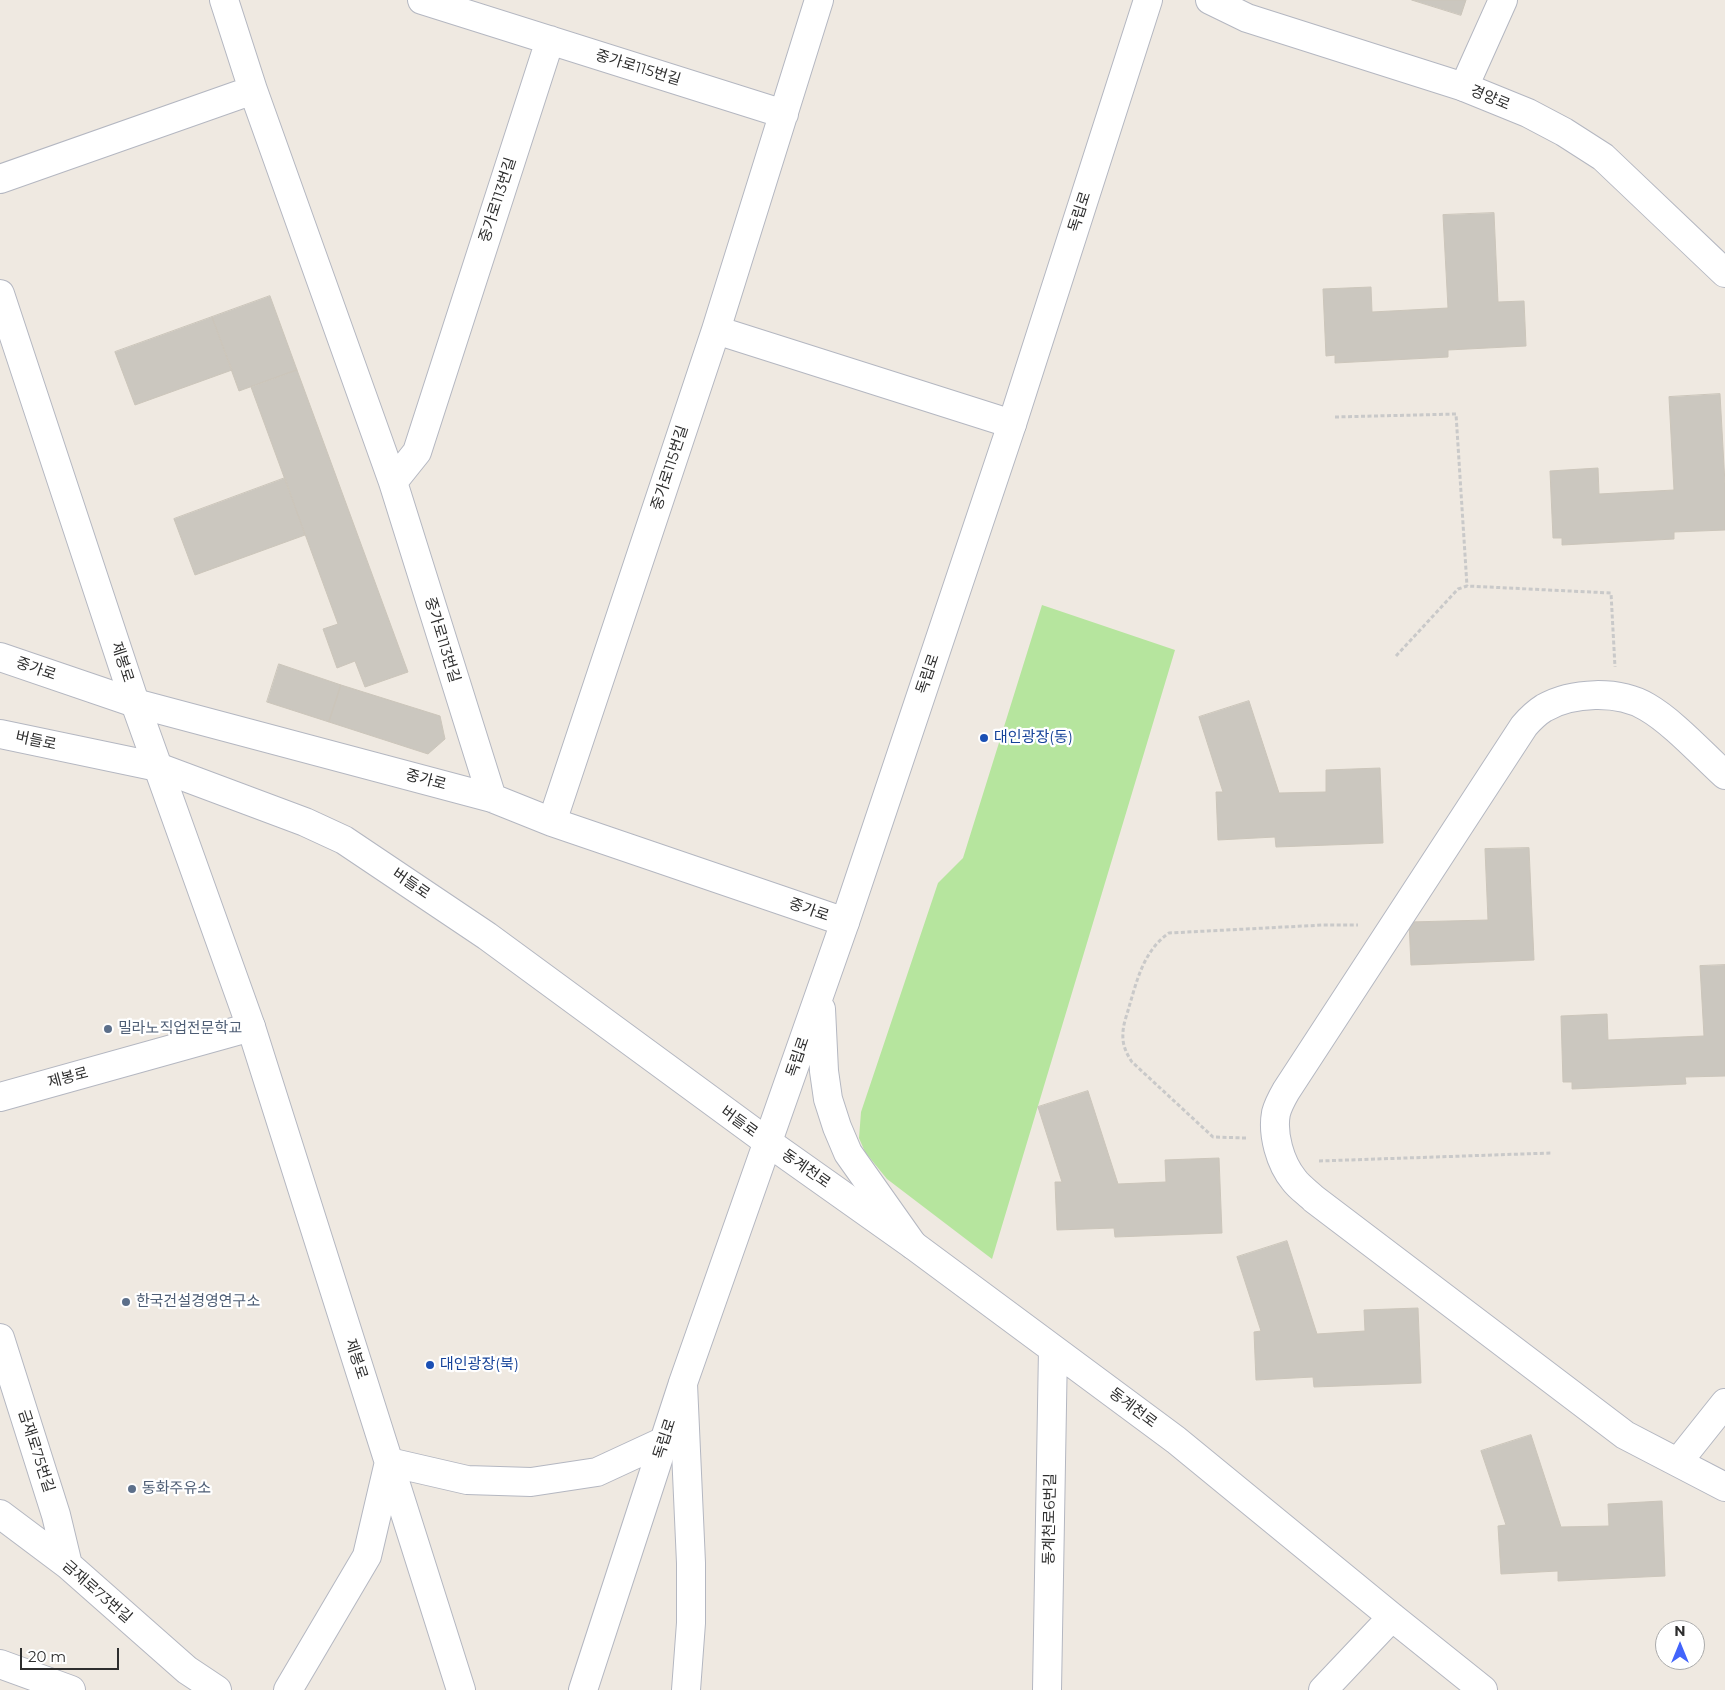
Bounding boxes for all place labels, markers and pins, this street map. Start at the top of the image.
place label: 대인광장(동) [994,729,1073,747]
marker: 대인광장(동) [978,732,990,744]
place label: 밀라노직업전문학교 [118,1020,242,1038]
marker: 밀라노직업전문학교 [102,1023,114,1035]
place label: 한국건설경영연구소 [136,1293,260,1311]
marker: 한국건설경영연구소 [120,1296,132,1308]
place label: 대인광장(북) [440,1356,519,1374]
marker: 대인광장(북) [424,1359,436,1371]
place label: 동화주유소 [142,1480,211,1498]
marker: 동화주유소 [126,1483,138,1495]

